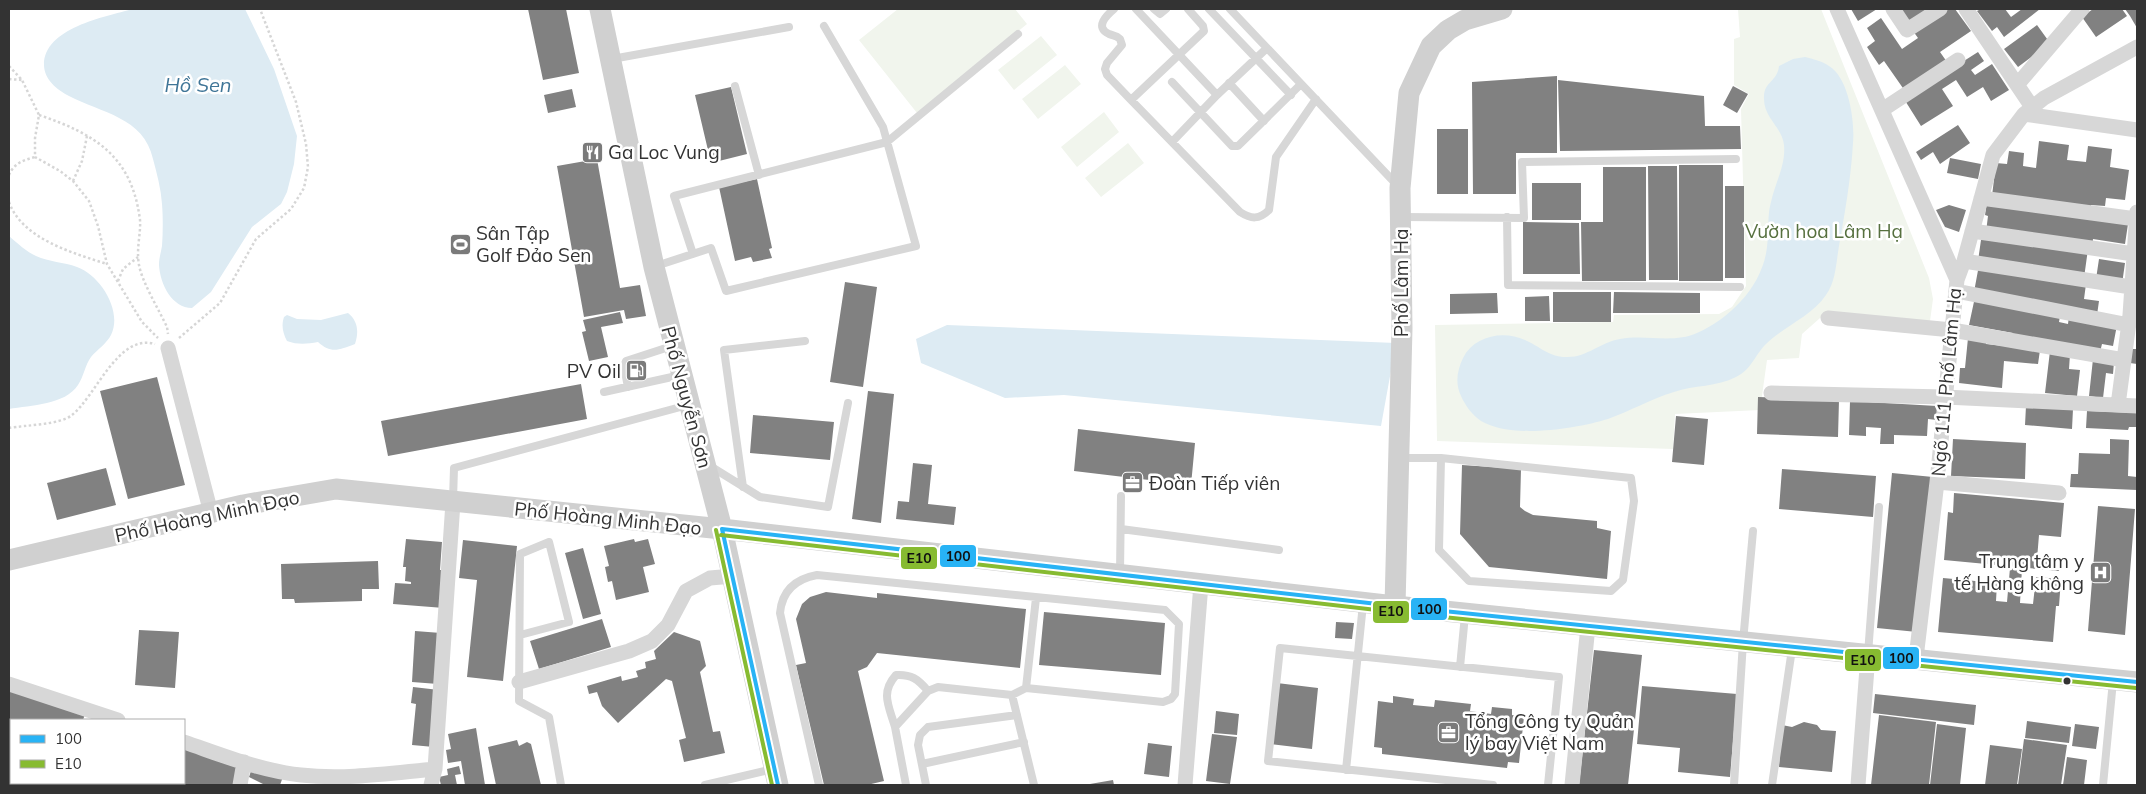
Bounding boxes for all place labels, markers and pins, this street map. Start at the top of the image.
restaurant icon: Ga Loc Vung [580,140,604,164]
place label: Ga Loc Vung [608,140,720,164]
place label: Sân Tập Golf Đảo Sen [476,221,591,267]
sports icon: Sân Tập Golf Đảo Sen [448,232,472,256]
place label: PV Oil [567,359,621,383]
fuel station icon: PV Oil [625,359,649,383]
office icon: Đoàn Tiếp viên [1121,471,1145,495]
place label: Đoàn Tiếp viên [1149,471,1280,495]
place label: Trung tâm y tế Hàng không [1954,549,2084,595]
hospital icon: Trung tâm y tế Hàng không [2088,560,2112,584]
unlabelled marker [2062,676,2072,686]
place label: Tổng Công ty Quản lý bay Việt Nam [1465,709,1634,755]
office icon: Tổng Công ty Quản lý bay Việt Nam [1437,720,1461,744]

